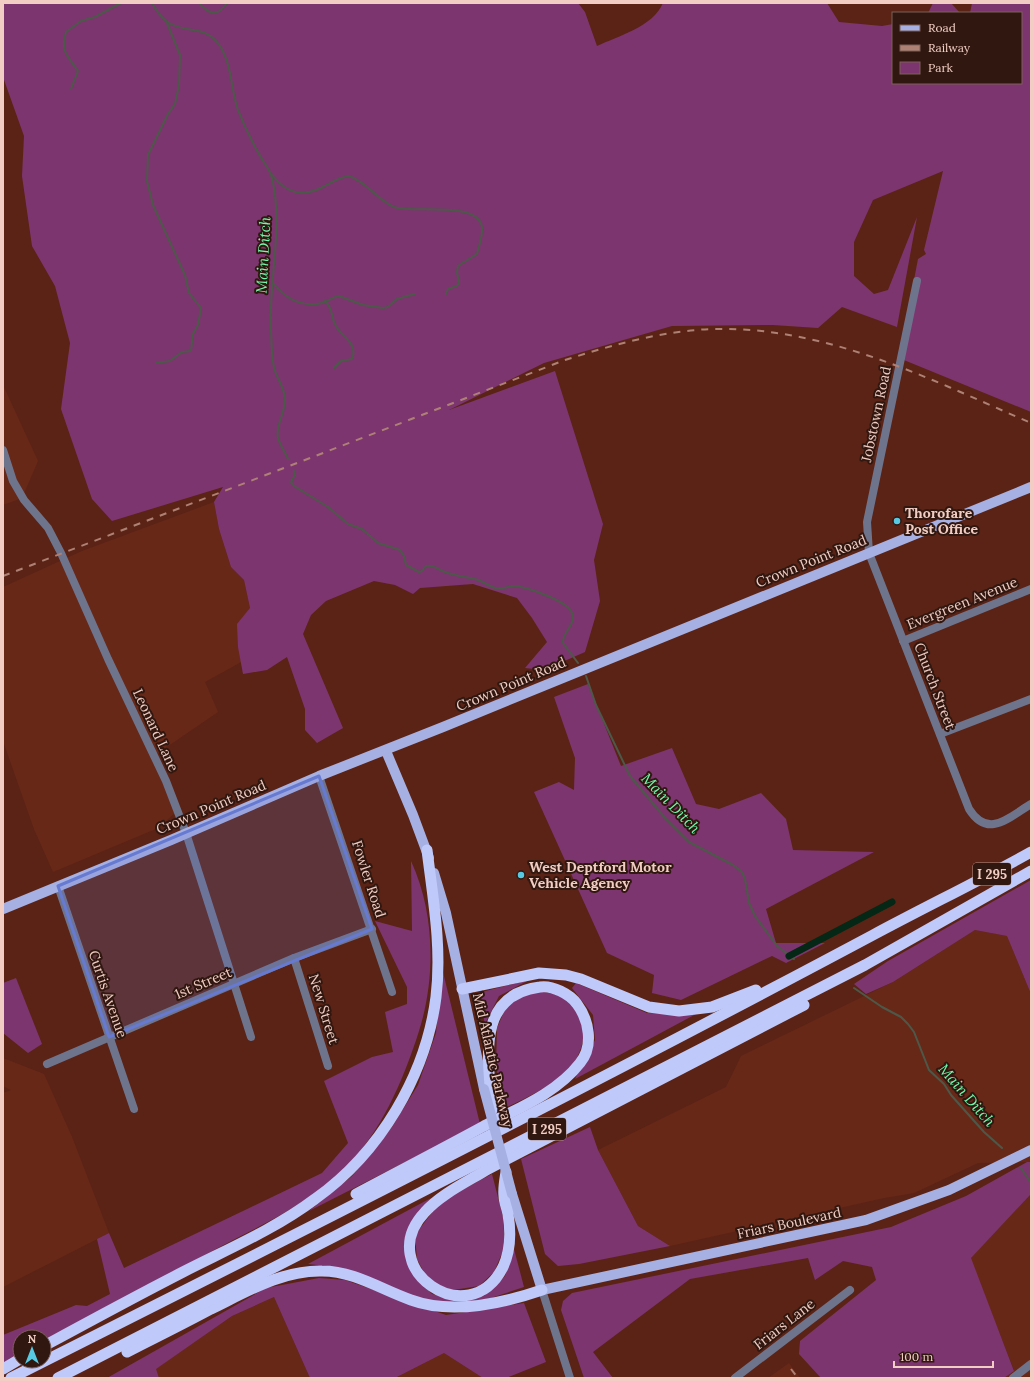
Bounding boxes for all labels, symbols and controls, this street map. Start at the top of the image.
legend [892,12,1022,84]
text: Road [928,20,956,35]
text: Railway [928,40,971,55]
text: Park [928,60,954,75]
water label: Main Ditch [251,216,275,294]
street label: Jobstown Road [857,365,895,464]
place label: Thorofare Post Office [905,504,978,538]
marker: Thorofare Post Office [892,516,902,526]
street label: Crown Point Road [753,531,869,591]
street label: Evergreen Avenue [904,572,1020,633]
street label: Church Street [910,640,960,733]
street label: Crown Point Road [453,653,569,715]
street label: Leonard Lane [129,686,183,775]
water label: Main Ditch [637,769,705,838]
street label: Crown Point Road [153,776,269,838]
street label: Fowler Road [348,838,390,920]
place label: West Deptford Motor Vehicle Agency [529,858,672,892]
road number: I 295 [973,863,1011,885]
marker: West Deptford Motor Vehicle Agency [516,870,526,880]
street label: Curtis Avenue [85,948,132,1040]
street label: 1st Street [172,963,235,1003]
street label: New Street [305,972,343,1047]
street label: Mid Atlantic Parkway [469,991,517,1130]
water label: Main Ditch [935,1060,1000,1131]
road number: I 295 [528,1118,566,1140]
street label: Friars Boulevard [735,1203,843,1243]
street label: Friars Lane [750,1294,818,1353]
north arrow [12,1329,52,1369]
text: N [28,1332,37,1346]
scale bar [894,1343,993,1369]
text: 100 m [900,1349,933,1364]

